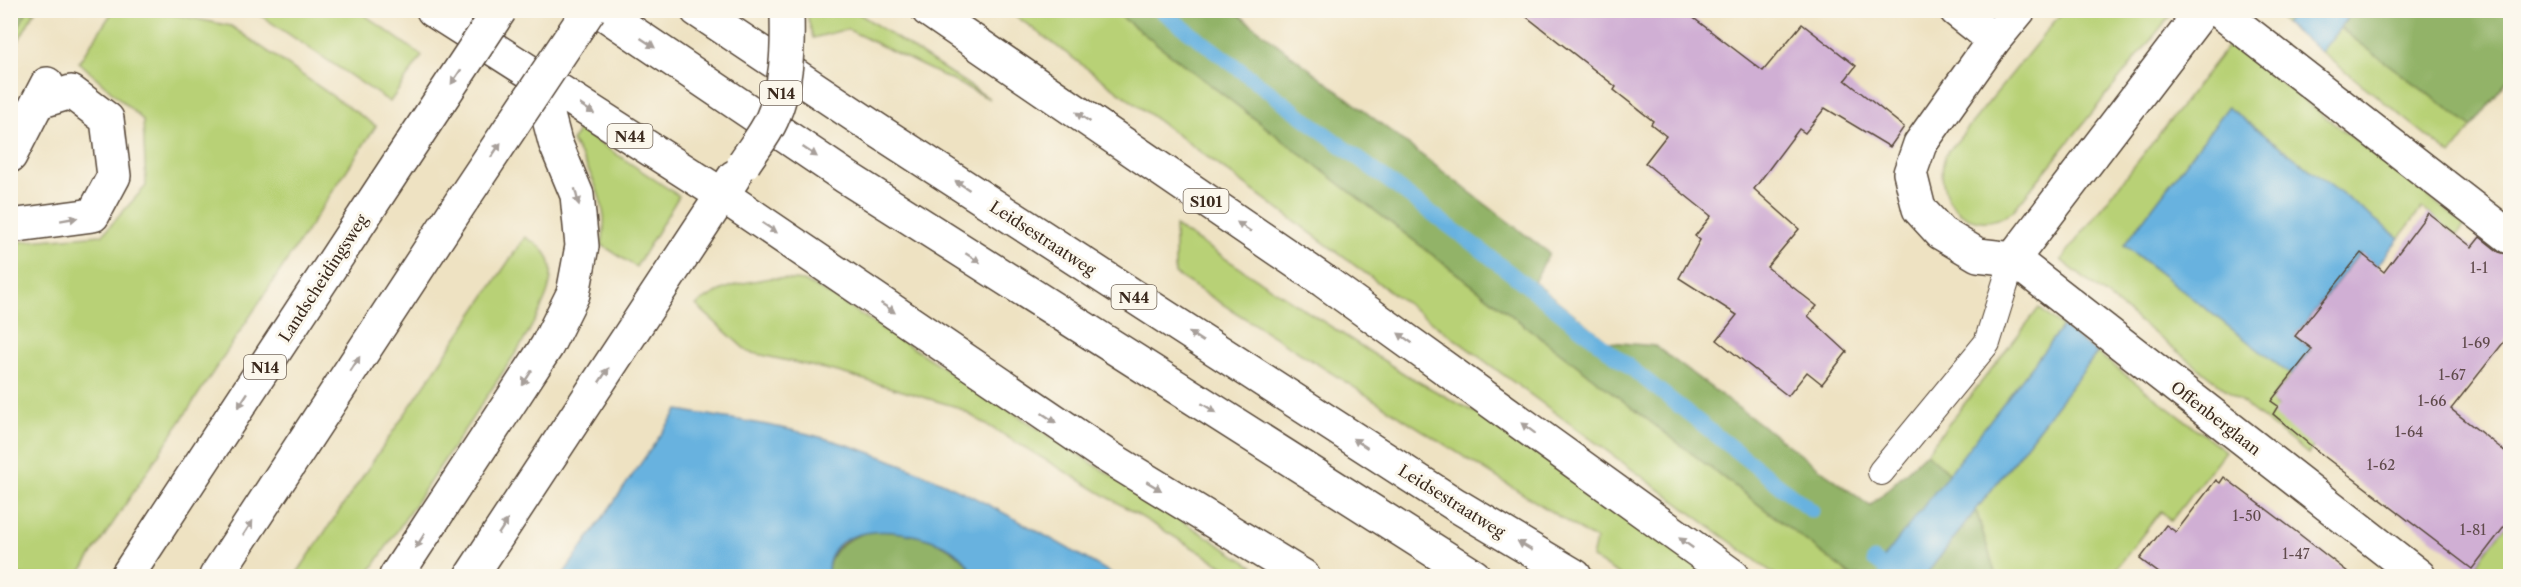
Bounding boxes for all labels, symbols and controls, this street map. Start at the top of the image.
one-way arrow [640,37,656,48]
one-way arrow [450,68,462,84]
road number: N14 [760,81,802,105]
one-way arrow [579,103,595,114]
one-way arrow [1075,112,1091,123]
road number: N44 [608,124,652,148]
one-way arrow [490,143,502,159]
one-way arrow [801,146,817,158]
one-way arrow [954,179,970,191]
one-way arrow [572,187,582,206]
road number: S101 [1184,189,1228,213]
street label: Leidsestraatweg [986,196,1100,280]
street label: Landscheidingsweg [274,210,372,346]
one-way arrow [59,215,78,224]
one-way arrow [1237,221,1253,233]
one-way arrow [762,222,778,233]
one-way arrow [965,252,981,264]
house number: 1-1 [2470,259,2488,277]
road number: N44 [1112,285,1156,309]
one-way arrow [880,302,896,313]
one-way arrow [1188,331,1204,342]
one-way arrow [1397,332,1413,344]
house number: 1-69 [2462,334,2490,352]
road number: N14 [244,355,286,379]
one-way arrow [349,357,361,373]
house number: 1-67 [2438,366,2466,384]
one-way arrow [598,367,610,383]
one-way arrow [521,370,532,386]
street label: Offenberglaan [2167,377,2265,459]
one-way arrow [238,392,249,408]
house number: 1-66 [2418,392,2446,410]
one-way arrow [1201,402,1217,413]
one-way arrow [1041,412,1057,423]
one-way arrow [1520,422,1536,434]
house number: 1-64 [2395,423,2423,441]
one-way arrow [1351,437,1368,448]
house number: 1-62 [2367,456,2395,474]
street label: Leidsestraatweg [1395,460,1509,542]
one-way arrow [1146,480,1163,491]
house number: 1-50 [2233,507,2262,525]
one-way arrow [242,520,254,536]
one-way arrow [497,520,509,536]
house number: 1-81 [2460,521,2486,539]
one-way arrow [414,533,425,549]
one-way arrow [1678,537,1693,549]
one-way arrow [1517,541,1533,552]
house number: 1-47 [2282,545,2310,563]

